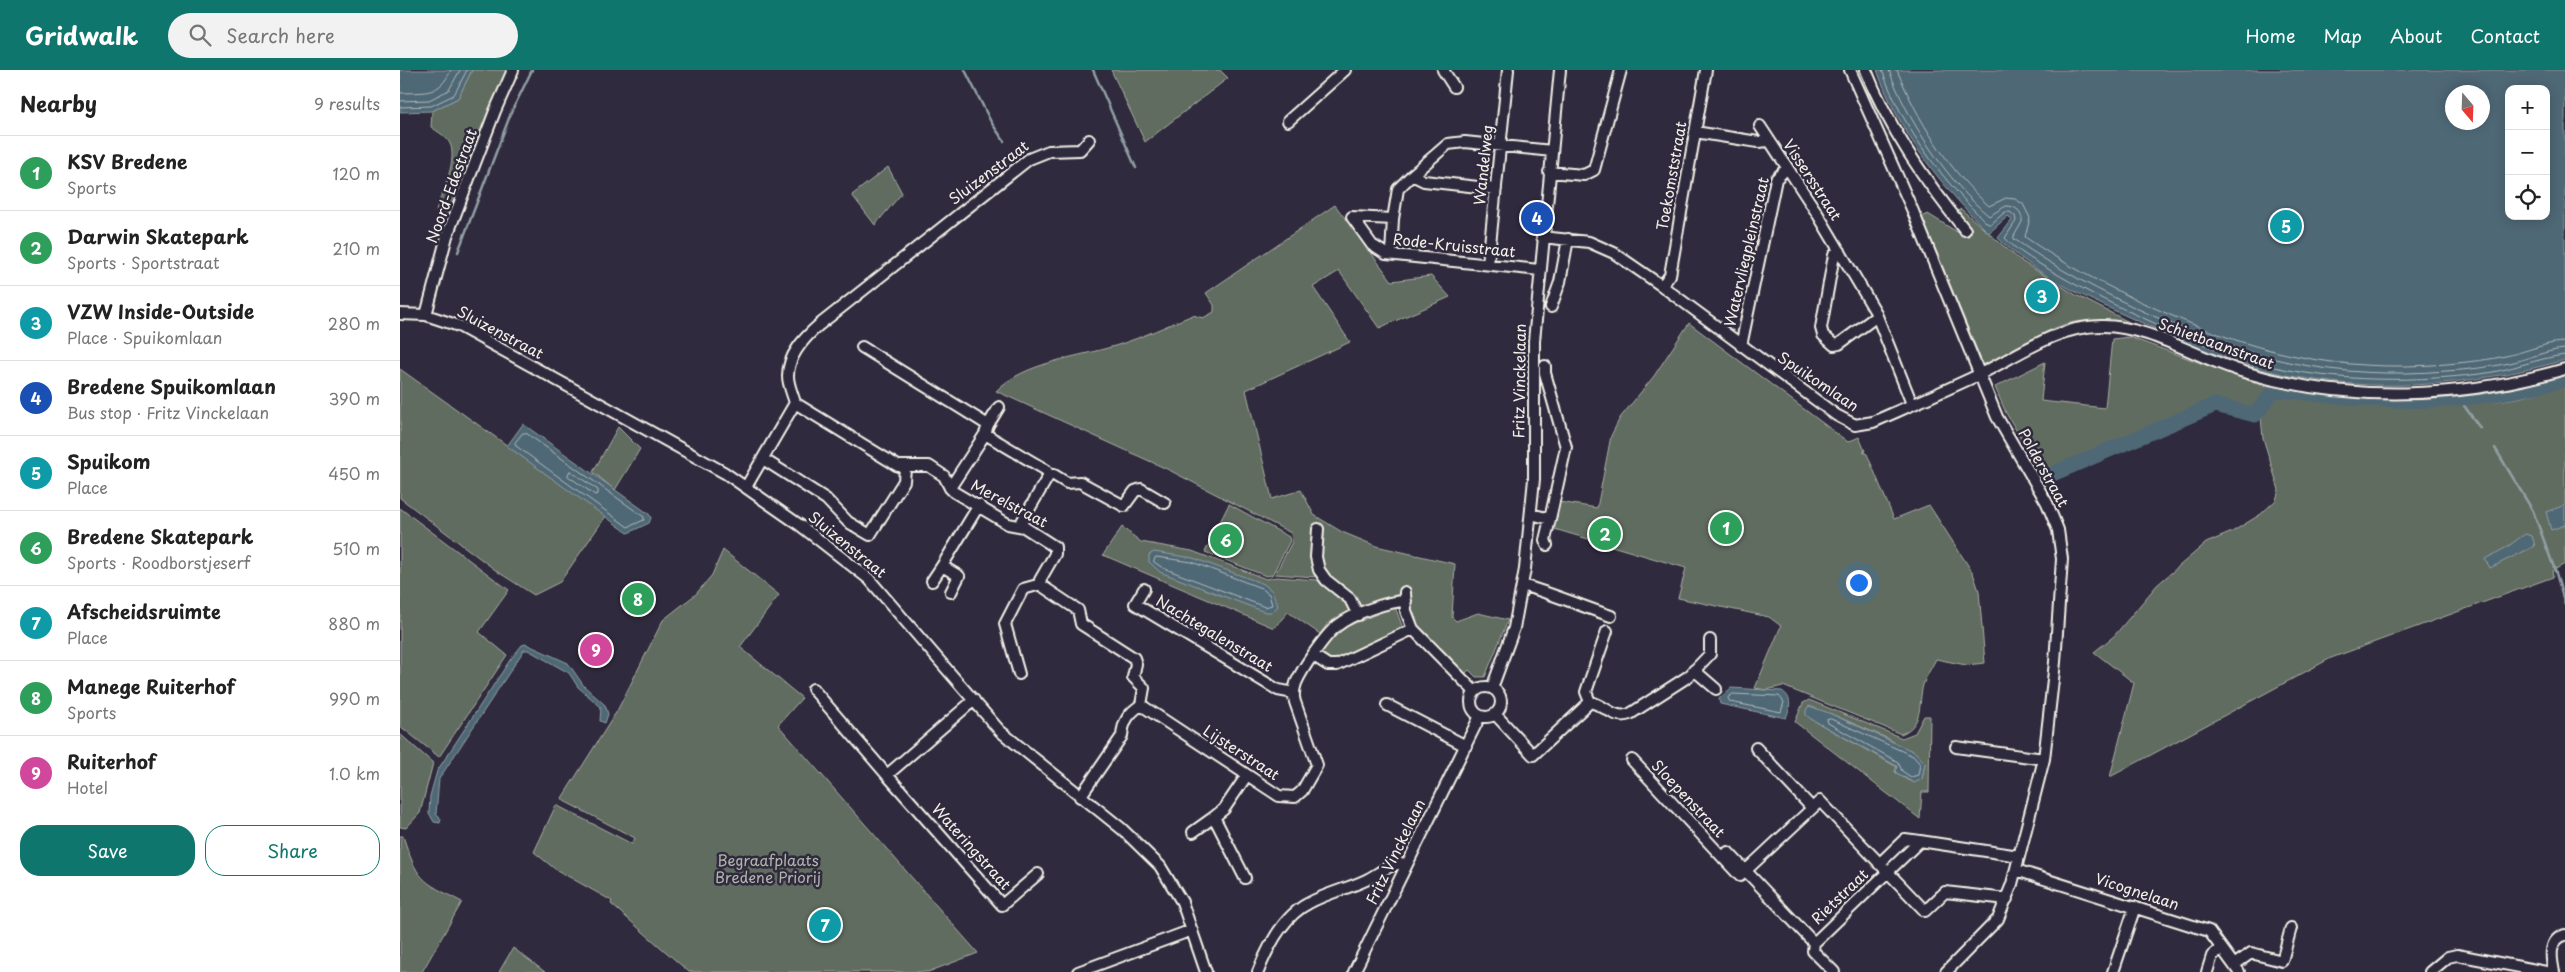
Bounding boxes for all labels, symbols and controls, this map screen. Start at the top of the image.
search box [168,13,518,58]
text: Gridwalk [25,17,138,53]
icon: search [186,21,214,49]
text: Search here [226,21,335,49]
text: Home [2245,22,2295,49]
text: Map [2323,22,2362,49]
text: About [2390,22,2442,49]
text: Contact [2470,22,2540,49]
north arrow [2445,85,2490,130]
map controls [2505,85,2550,220]
button: + [2505,85,2550,130]
text: Nearby [20,87,97,119]
text: 9 results [314,91,380,115]
street label: Toekomststraat [1650,119,1691,232]
street label: Wandelweg [1467,123,1498,206]
street label: Noord-Edestraat [419,125,482,246]
button: − [2505,130,2550,175]
street label: Sluizenstraat [943,134,1033,210]
street label: Vissersstraat [1778,134,1848,224]
text: KSV Bredene [67,147,187,175]
text: 1 [32,161,40,185]
text: 120 m [333,161,380,185]
text: Sports [67,175,116,199]
street label: Watervliegpleinstraat [1717,175,1774,329]
button: locate [2505,175,2550,220]
pin: 4 [1521,199,1553,237]
pin: 5 [2270,207,2302,245]
text: Darwin Skatepark [67,222,249,250]
street label: Rode-Kruisstraat [1392,227,1517,262]
text: 2 [30,236,42,260]
text: 210 m [332,236,380,260]
text: Sports · Sportstraat [67,250,220,274]
pin: 3 [2026,277,2058,315]
text: VZW Inside-Outside [67,297,254,325]
street label: Sluizenstraat [453,299,548,364]
text: 3 [31,311,41,335]
text: 280 m [328,311,380,335]
street label: Schietbaanstraat [2155,311,2278,374]
street label: Fritz Vinckelaan [1506,323,1531,439]
text: Place · Spuikomlaan [67,325,222,349]
street label: Spuikomlaan [1774,345,1864,416]
text: Bredene Spuikomlaan [67,372,276,400]
text: 4 [31,386,41,410]
text: 390 m [329,386,380,410]
text: Bus stop · Fritz Vinckelaan [67,400,269,424]
street label: Polderstraat [2013,424,2075,511]
text: Spuikom [67,447,150,475]
text: 5 [31,461,41,485]
text: 450 m [328,461,380,485]
street label: Merelstraat [967,473,1052,533]
text: Place [67,475,108,499]
street label: Sluizenstraat [804,505,892,583]
pin: 1 [1710,509,1742,547]
pin: 2 [1589,515,1621,553]
pin: 6 [1210,521,1242,559]
text: Bredene Skatepark [67,522,253,550]
text: 6 [30,536,42,560]
text: 510 m [332,536,380,560]
text: Sports · Roodborstjeserf [67,550,250,574]
your location [1846,570,1872,596]
pin: 8 [622,580,654,618]
street label: Nachtegalenstraat [1152,589,1278,677]
text: Afscheidsruimte [67,597,221,625]
text: 7 [31,611,41,635]
text: 880 m [328,611,380,635]
text: Place [67,625,108,649]
pin: 9 [580,631,612,669]
text: Manege Ruiterhof [67,672,235,700]
text: 8 [31,686,41,710]
text: 990 m [329,686,380,710]
text: Sports [67,700,116,724]
street label: Lijsterstraat [1199,718,1285,785]
text: Ruiterhof [67,747,156,775]
street label: Sloepenstraat [1647,754,1731,842]
text: 9 [31,761,41,785]
text: 1.0 km [329,761,380,785]
text: Hotel [67,775,108,799]
street label: Fritz Vinckelaan [1359,795,1430,908]
street label: Wateringstraat [927,798,1017,894]
button: Save [20,825,195,876]
button: Share [205,825,380,876]
park label: Begraafplaats Bredene Priorij [715,848,821,888]
street label: Rietstraat [1805,863,1873,929]
street label: Vicognelaan [2092,866,2182,915]
pin: 7 [809,906,841,944]

